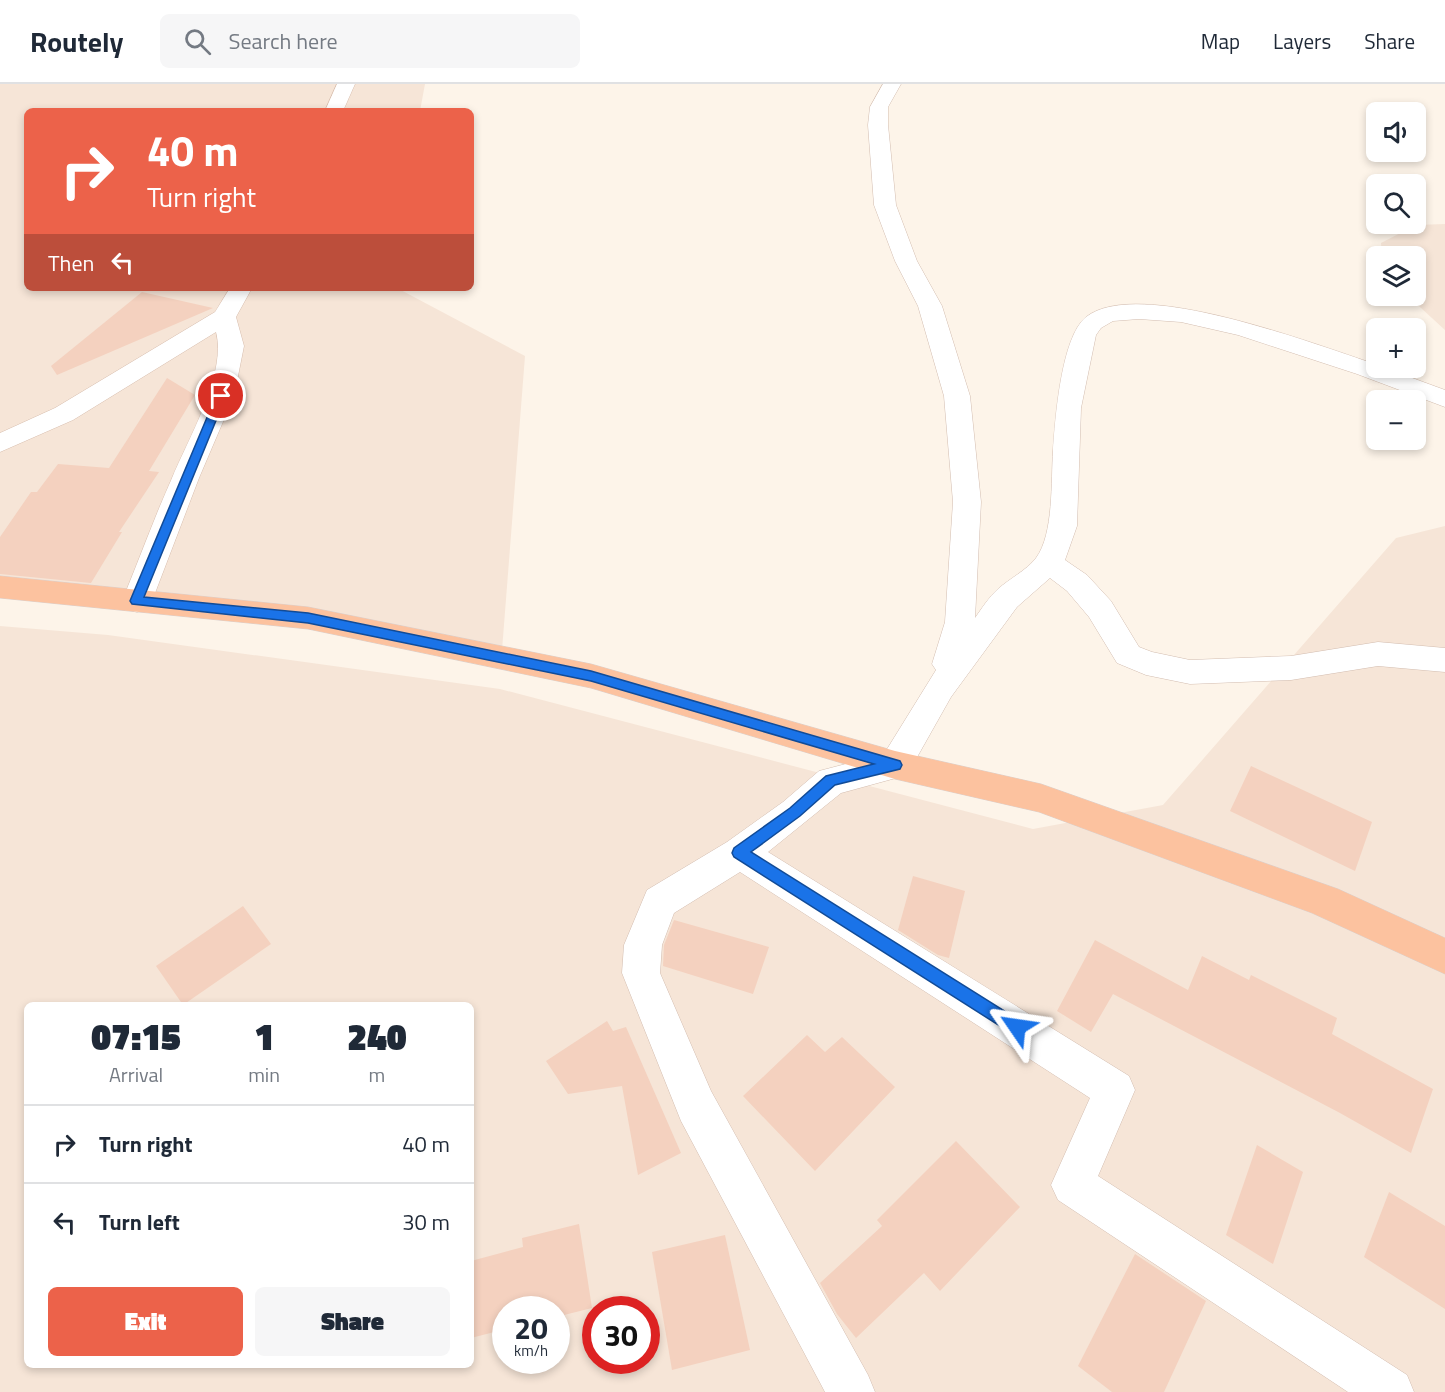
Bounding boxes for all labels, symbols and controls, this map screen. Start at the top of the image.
search box [160,14,580,68]
text: Routely [30,20,124,63]
text: Search here [229,24,338,58]
icon: search [181,25,214,58]
text: Map [1201,25,1240,57]
text: Layers [1273,25,1331,57]
text: Share [1364,25,1415,57]
map controls [1366,102,1426,450]
button: sound [1366,102,1426,162]
text: 40 m [147,118,239,182]
icon: right [48,132,126,210]
button: search [1366,174,1426,234]
text: Turn right [147,176,256,217]
text: Then [48,246,94,280]
icon: left [106,246,139,279]
button: layers [1366,246,1426,306]
button: + [1366,318,1426,378]
pin [195,370,246,421]
icon: arrive [204,379,237,412]
button: − [1366,390,1426,450]
position arrow [985,995,1049,1059]
text: 07:15 [91,1009,181,1064]
text: 1 [254,1009,274,1064]
text: 240 [347,1009,407,1064]
text: Arrival [109,1059,163,1090]
text: min [248,1059,280,1090]
text: m [369,1059,385,1090]
text: Turn right [99,1127,193,1161]
text: 40 m [402,1127,450,1161]
icon: right [48,1128,81,1161]
text: Turn left [99,1205,180,1239]
text: 30 m [402,1205,450,1239]
icon: left [48,1206,81,1239]
button: Exit [48,1287,243,1356]
button: Share [255,1287,450,1356]
speed limit sign: 30 [582,1296,660,1374]
text: 20 [514,1305,548,1351]
text: km/h [514,1339,548,1362]

